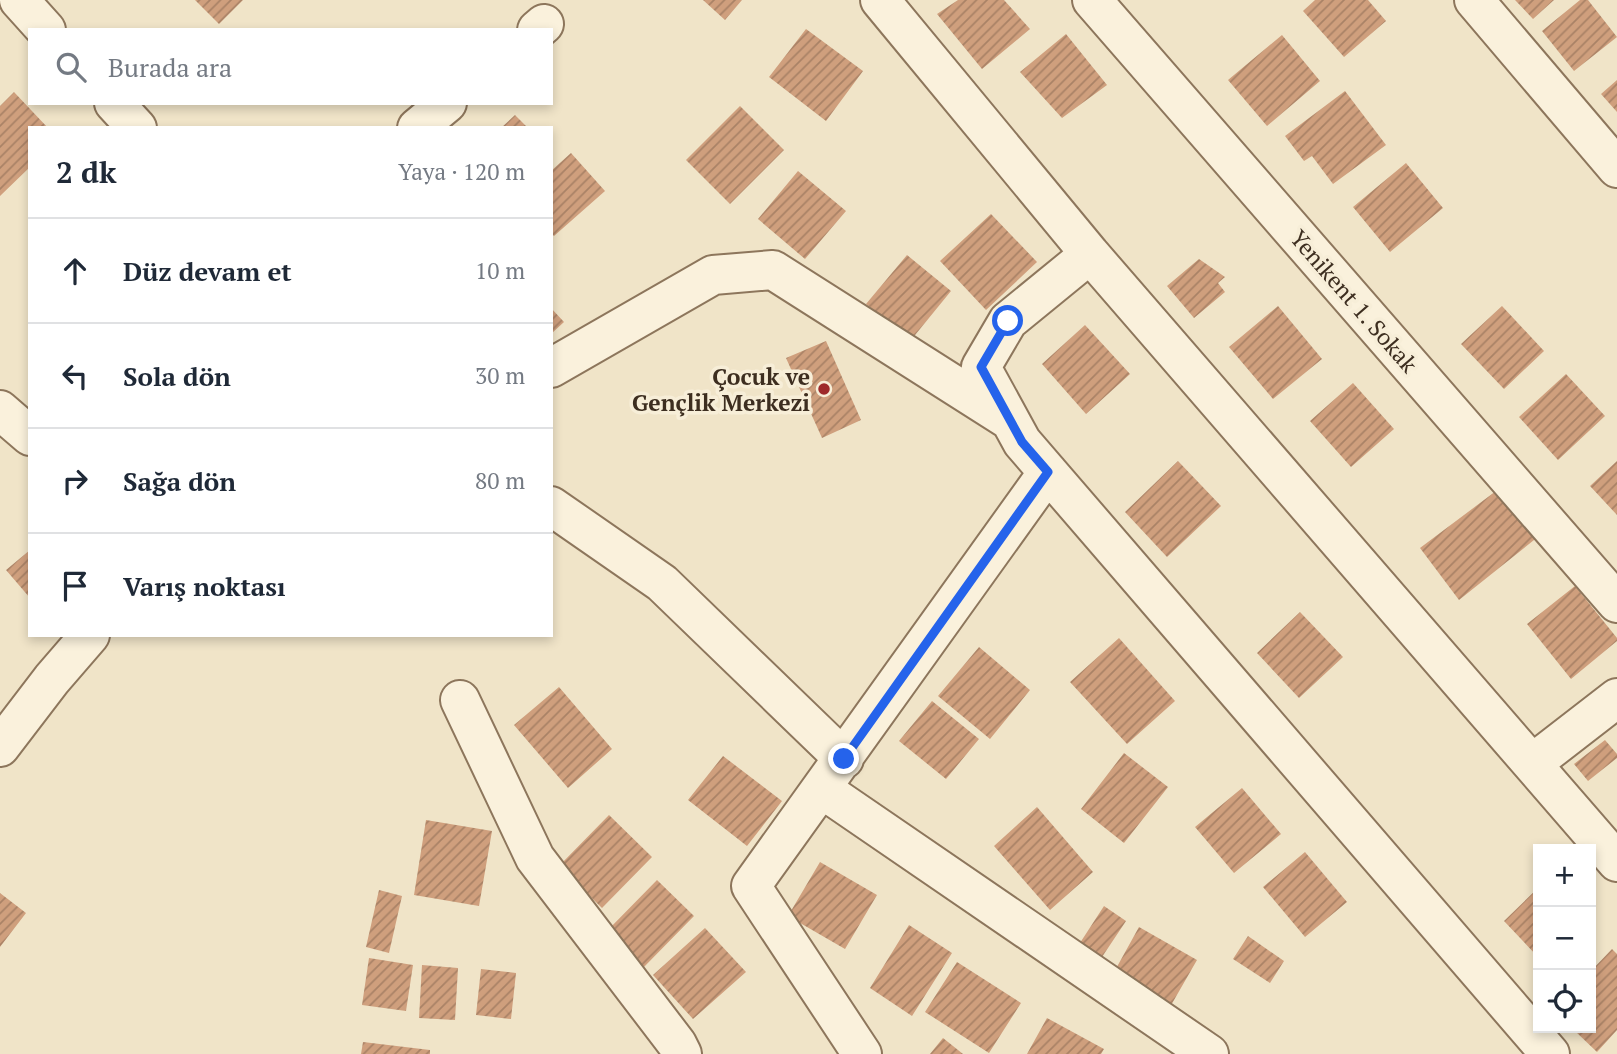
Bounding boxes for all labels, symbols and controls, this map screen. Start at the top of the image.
search box [28,28,553,105]
icon: search [52,48,90,86]
text: Burada ara [108,50,232,84]
text: 2 dk [56,152,117,192]
text: Yaya · 120 m [398,156,525,187]
street label: Yenikent 1. Sokak [1283,223,1425,379]
icon: ahead [56,252,94,290]
text: Düz devam et [123,254,292,288]
text: 10 m [475,255,525,286]
route start [992,305,1023,336]
icon: left [56,357,94,395]
text: Sola dön [123,359,231,393]
text: 30 m [475,360,525,391]
place label: Çocuk ve Gençlik Merkezi [632,361,810,418]
marker: Çocuk ve Gençlik Merkezi [816,381,832,397]
icon: right [56,462,94,500]
text: Sağa dön [123,464,236,498]
text: 80 m [475,465,525,496]
icon: arrive [56,567,94,605]
text: Varış noktası [123,569,286,603]
route end [828,743,859,774]
map controls [1533,844,1596,1033]
button: + [1533,844,1596,907]
button: − [1533,907,1596,970]
button: locate [1533,970,1596,1033]

